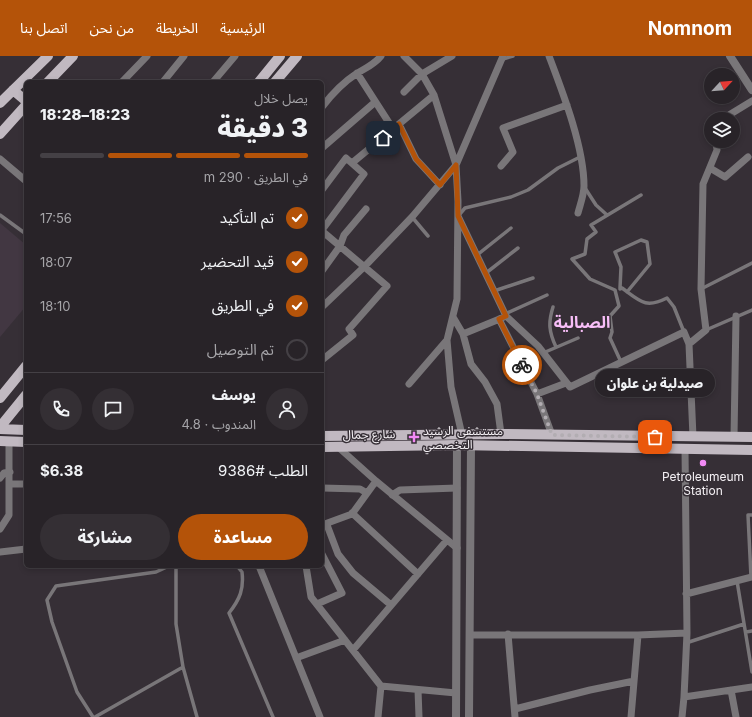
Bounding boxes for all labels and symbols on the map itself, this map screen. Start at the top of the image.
north arrow [704,68,740,104]
pin [366,121,400,155]
district label: الصبالية [554,312,610,332]
courier [502,345,542,385]
callout: صيدلية بن علوان [595,369,715,397]
pin [638,420,672,454]
place label: مستشفى الرشيد التخصصي [423,423,503,454]
street label: شارع جمال [343,426,395,444]
marker: مستشفى الرشيد التخصصي [408,431,420,443]
marker: Petroleumeum Station [698,458,708,468]
place label: Petroleumeum Station [662,469,744,498]

